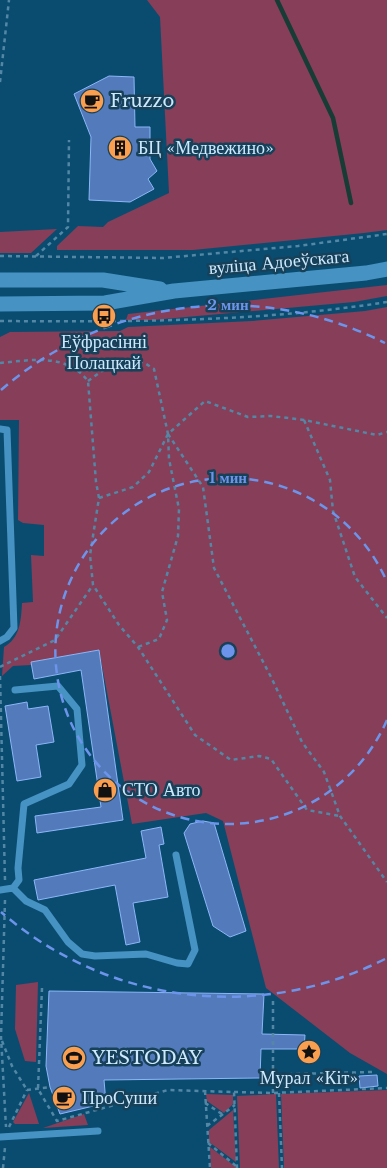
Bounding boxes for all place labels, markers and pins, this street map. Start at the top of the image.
cafe icon: Fruzzo [79,88,105,114]
place label: Fruzzo [110,90,174,112]
building icon: БЦ «Медвежино» [107,135,133,161]
place label: БЦ «Медвежино» [138,137,274,159]
bus stop icon: Еўфрасінні Полацкай [91,303,117,329]
place label: Еўфрасінні Полацкай [61,331,147,374]
centre of rings [219,642,237,660]
shop icon: СТО Авто [92,777,118,803]
place label: СТО Авто [122,779,201,801]
place icon: Мурал «Кіт» [296,1039,322,1065]
sports icon: YESTODAY [61,1045,87,1071]
place label: YESTODAY [91,1047,203,1069]
place label: Мурал «Кіт» [260,1067,358,1089]
cafe icon: ПроСуши [51,1085,77,1111]
place label: ПроСуши [82,1087,157,1109]

